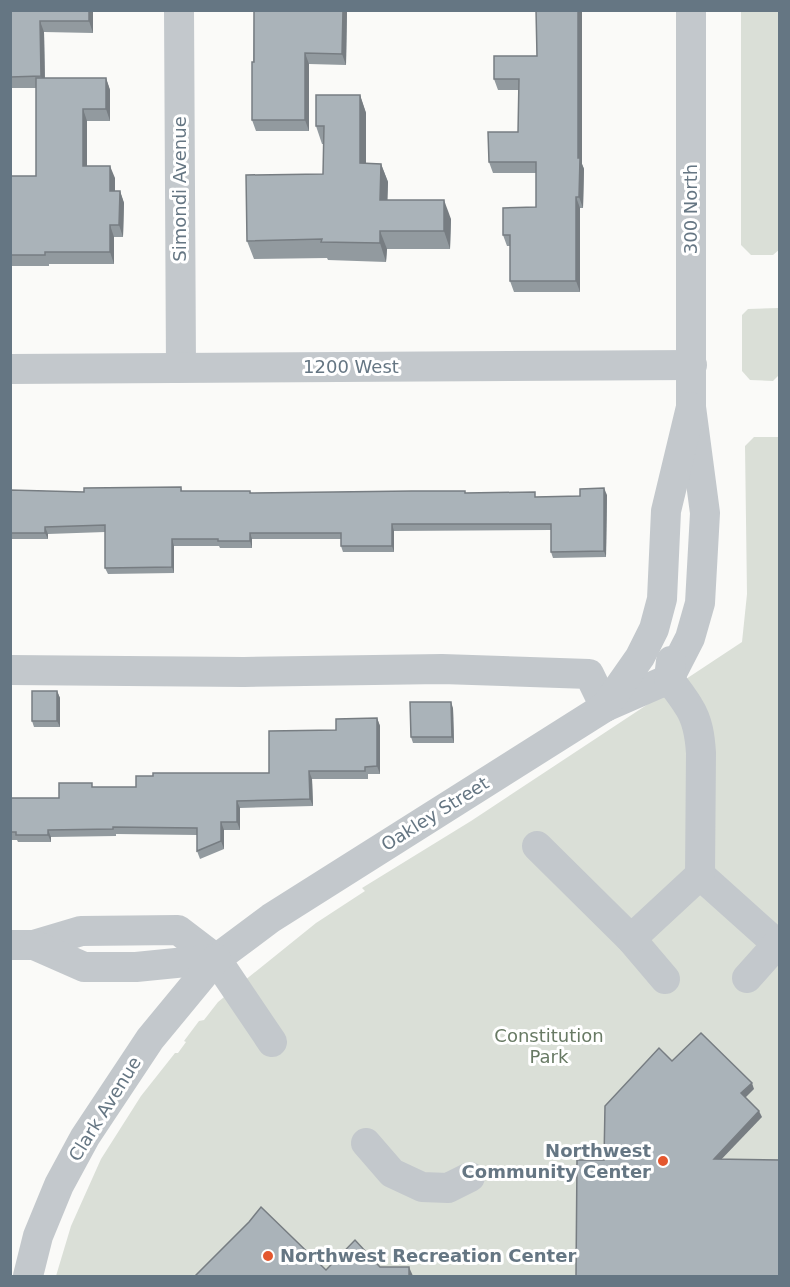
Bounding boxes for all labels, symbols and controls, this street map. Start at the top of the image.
street label: Simondi Avenue [169,116,190,262]
street label: 300 North [680,164,701,254]
street label: 1200 West [303,356,399,377]
street label: Oakley Street [377,772,492,855]
park label: Constitution Park [494,1025,604,1067]
street label: Clark Avenue [64,1053,145,1165]
place label: Northwest Community Center [462,1140,651,1182]
marker: Northwest Community Center [656,1154,670,1168]
place label: Northwest Recreation Center [280,1245,576,1266]
marker: Northwest Recreation Center [261,1249,275,1263]

